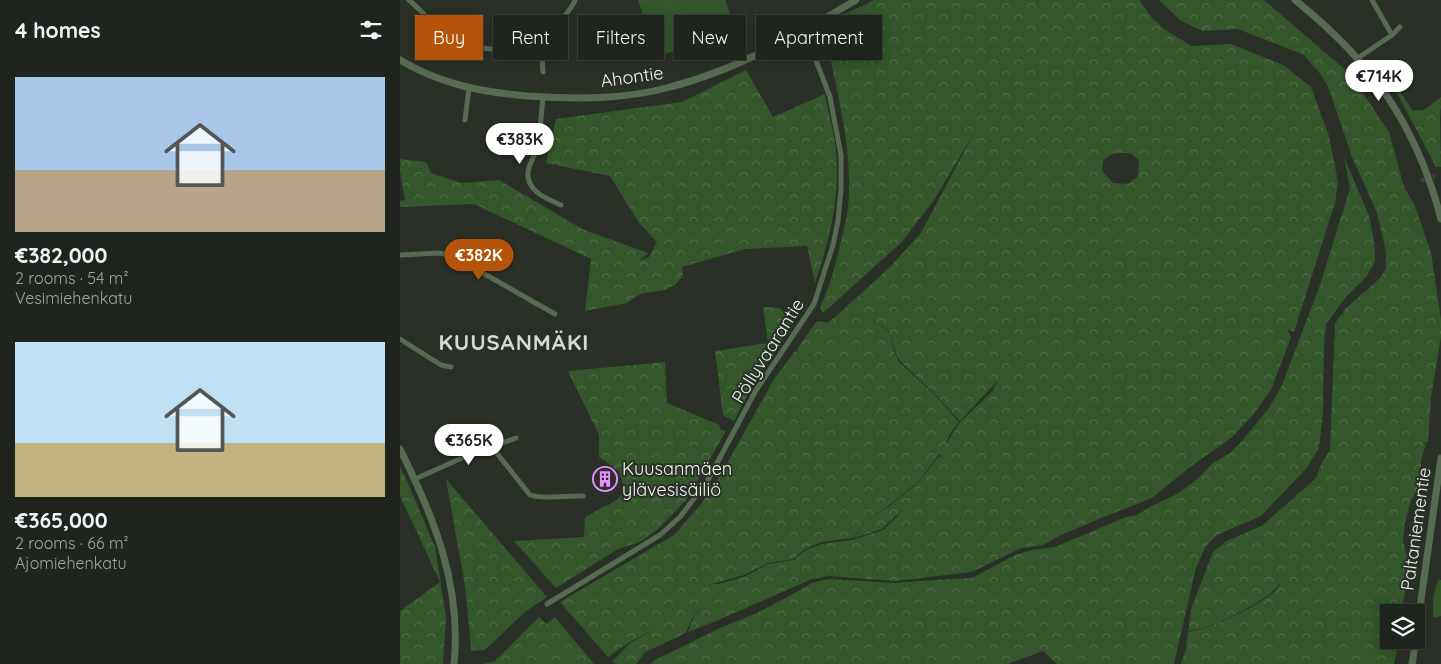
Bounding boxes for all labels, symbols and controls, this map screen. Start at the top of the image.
chip: Buy [415,15,483,60]
chip: Rent [493,15,568,60]
chip: Filters [578,15,664,60]
chip: New [674,15,746,60]
chip: Apartment [756,15,882,60]
icon: filters [357,16,385,44]
text: 4 homes [15,17,101,43]
pin: €714K [1344,59,1414,102]
street label: Ahontie [599,61,665,92]
text: €714K [1356,66,1402,86]
icon: home [155,110,245,200]
pin: €383K [485,122,555,165]
text: €383K [497,129,543,149]
pin: €382K [444,238,514,281]
text: €382,000 [15,242,107,268]
text: €382K [456,245,502,265]
text: 2 rooms · 54 m² [15,268,129,288]
text: Vesimiehenkatu [15,288,132,308]
street label: Pöllyvaarantie [726,294,809,407]
district label: KUUSANMÄKI [439,328,589,356]
icon: home [155,375,245,465]
pin: €365K [434,424,504,466]
text: €365K [445,430,493,450]
place label: Kuusanmäen ylävesisäiliö [622,457,732,501]
building icon: Kuusanmäen ylävesisäiliö [592,466,618,492]
street label: Paltaniementie [1395,466,1436,592]
text: €365,000 [15,507,108,533]
text: 2 rooms · 66 m² [15,533,129,553]
text: Ajomiehenkatu [15,553,127,573]
map controls [1380,604,1425,649]
button: layers [1380,604,1425,649]

